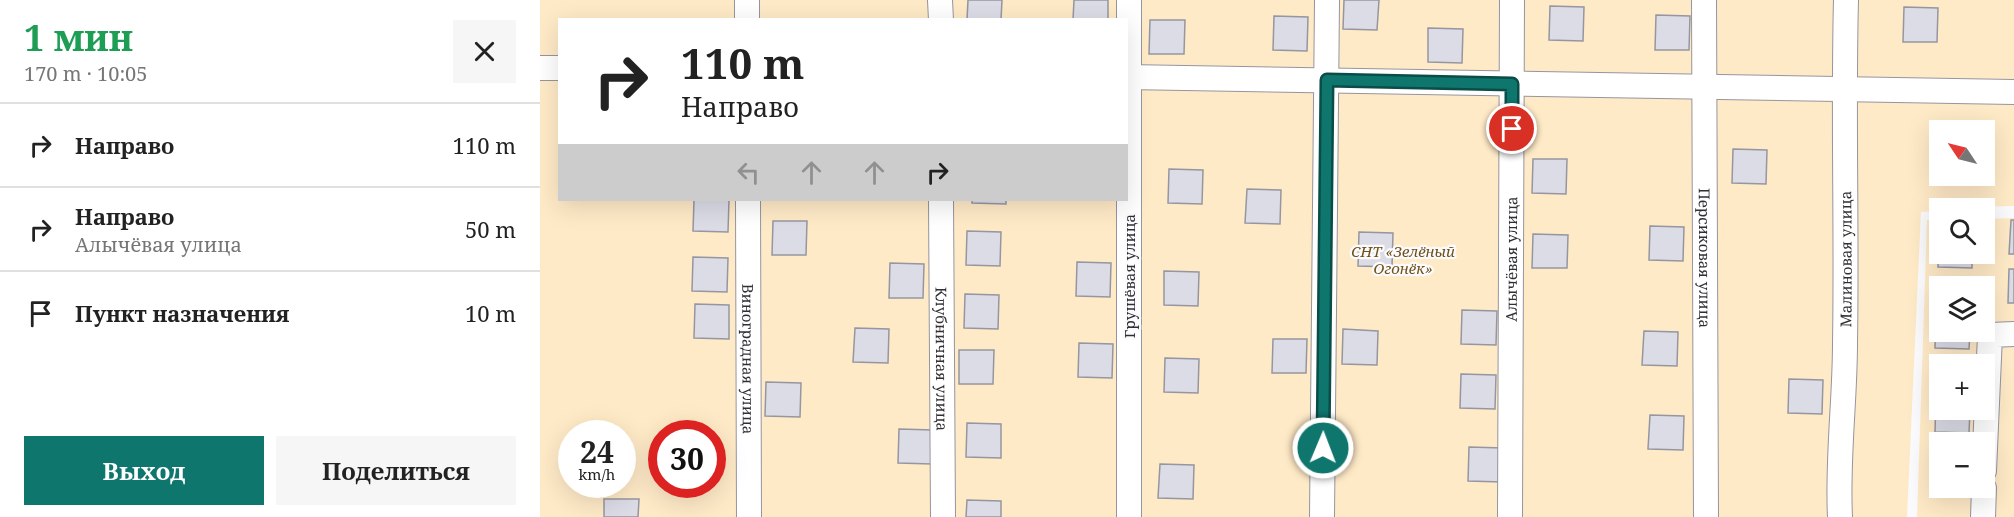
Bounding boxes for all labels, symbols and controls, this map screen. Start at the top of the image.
text: 1 мин [24,13,133,62]
button: close [453,20,516,83]
text: 110 m [681,34,805,91]
icon: right [582,42,660,120]
text: 170 m · 10:05 [24,60,147,87]
text: Направо [681,88,799,125]
pin [1486,103,1537,154]
icon: arrive [1495,112,1528,145]
north arrow [1929,120,1995,186]
map controls [1929,120,1995,498]
icon: right [24,129,57,162]
text: Направо [75,130,174,160]
text: 110 m [453,130,516,160]
icon: left [732,156,765,189]
icon: ahead [795,156,828,189]
icon: ahead [858,156,891,189]
icon: right [921,156,954,189]
street label: Персиковая улица [1695,188,1715,328]
street label: Малиновая улица [1835,191,1856,328]
street label: Алычёвая улица [1501,196,1521,322]
button: search [1929,198,1995,264]
text: Направо [75,201,174,231]
icon: right [24,213,57,246]
text: 50 m [465,214,516,244]
street label: Грушёвая улица [1119,214,1139,338]
text: Алычёвая улица [75,231,242,258]
park label: СНТ «Зелёный Огонёк» [1351,241,1455,278]
button: layers [1929,276,1995,342]
street label: Виноградная улица [738,284,759,434]
street label: Клубничная улица [932,287,952,431]
icon: arrive [24,297,57,330]
text: Пункт назначения [75,298,289,328]
text: 10 m [465,298,516,328]
button: + [1929,354,1995,420]
position arrow [1291,416,1355,480]
speed limit sign: 30 [648,420,726,498]
text: 24 [580,431,614,472]
button: − [1929,432,1995,498]
button: Выход [24,436,264,505]
button: Поделиться [276,436,516,505]
text: km/h [579,464,615,484]

